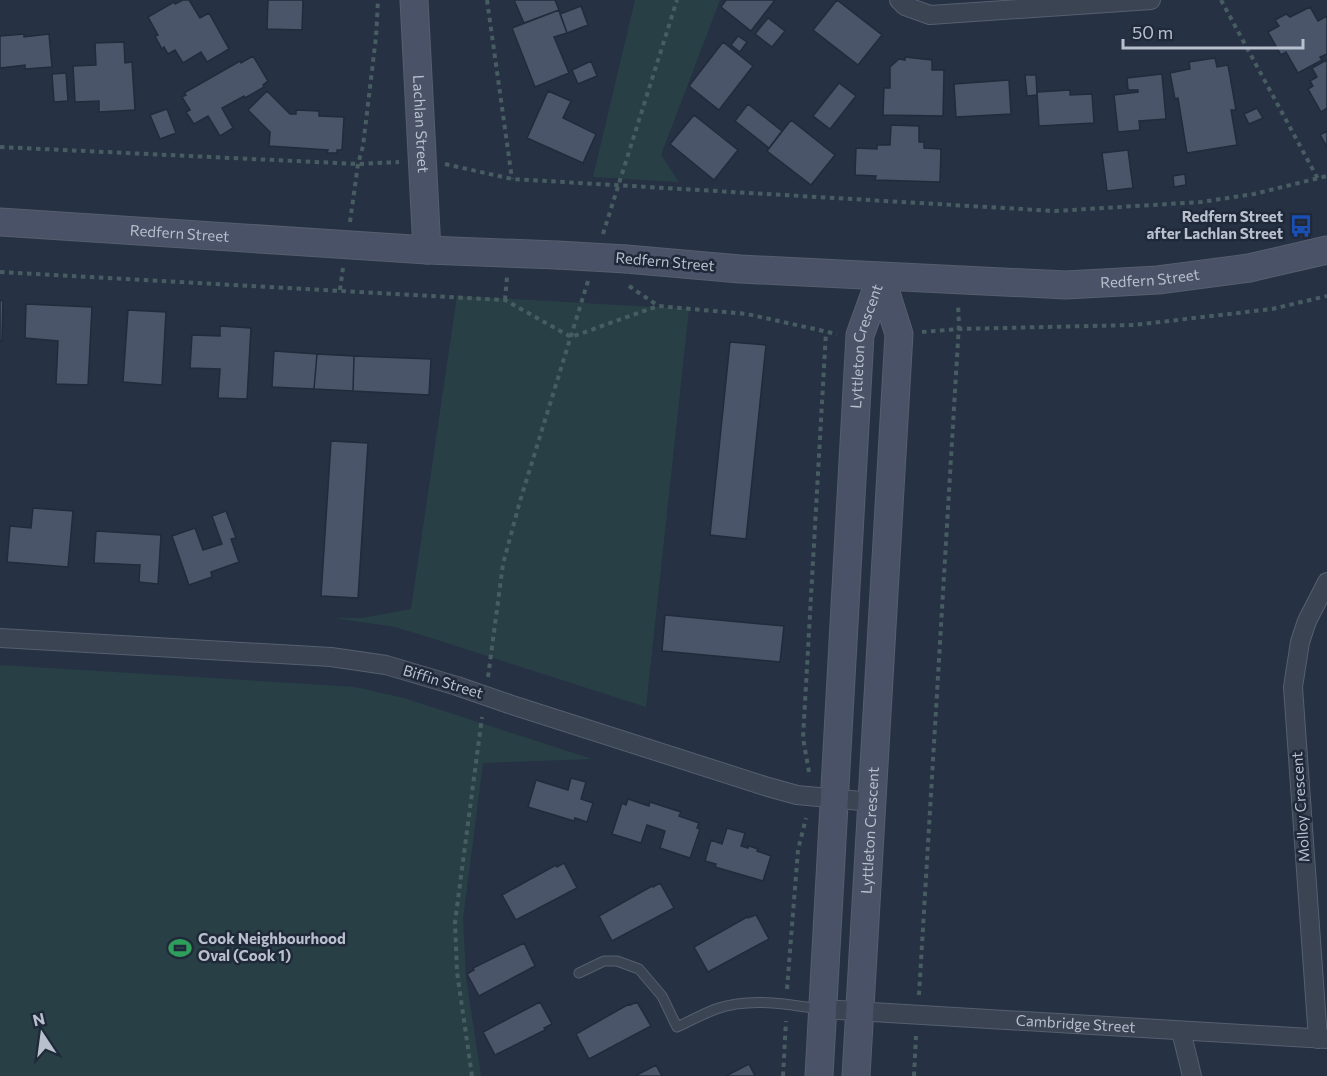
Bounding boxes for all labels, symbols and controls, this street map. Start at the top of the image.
scale bar [1123,12,1303,50]
text: 50 m [1132,21,1173,43]
street label: Lachlan Street [410,74,433,173]
place label: Redfern Street after Lachlan Street [1146,207,1283,242]
bus stop icon: Redfern Street after Lachlan Street [1288,213,1314,239]
street label: Redfern Street [129,221,230,245]
street label: Redfern Street [615,248,715,274]
street label: Redfern Street [1100,265,1201,291]
street label: Lyttleton Crescent [846,281,886,409]
street label: Biffin Street [401,660,486,702]
street label: Molloy Crescent [1287,751,1313,863]
street label: Lyttleton Crescent [857,766,882,894]
place label: Cook Neighbourhood Oval (Cook 1) [198,929,346,964]
sports icon: Cook Neighbourhood Oval (Cook 1) [167,935,193,961]
north arrow [12,1004,72,1064]
text: N [31,1008,46,1030]
street label: Cambridge Street [1015,1011,1136,1036]

